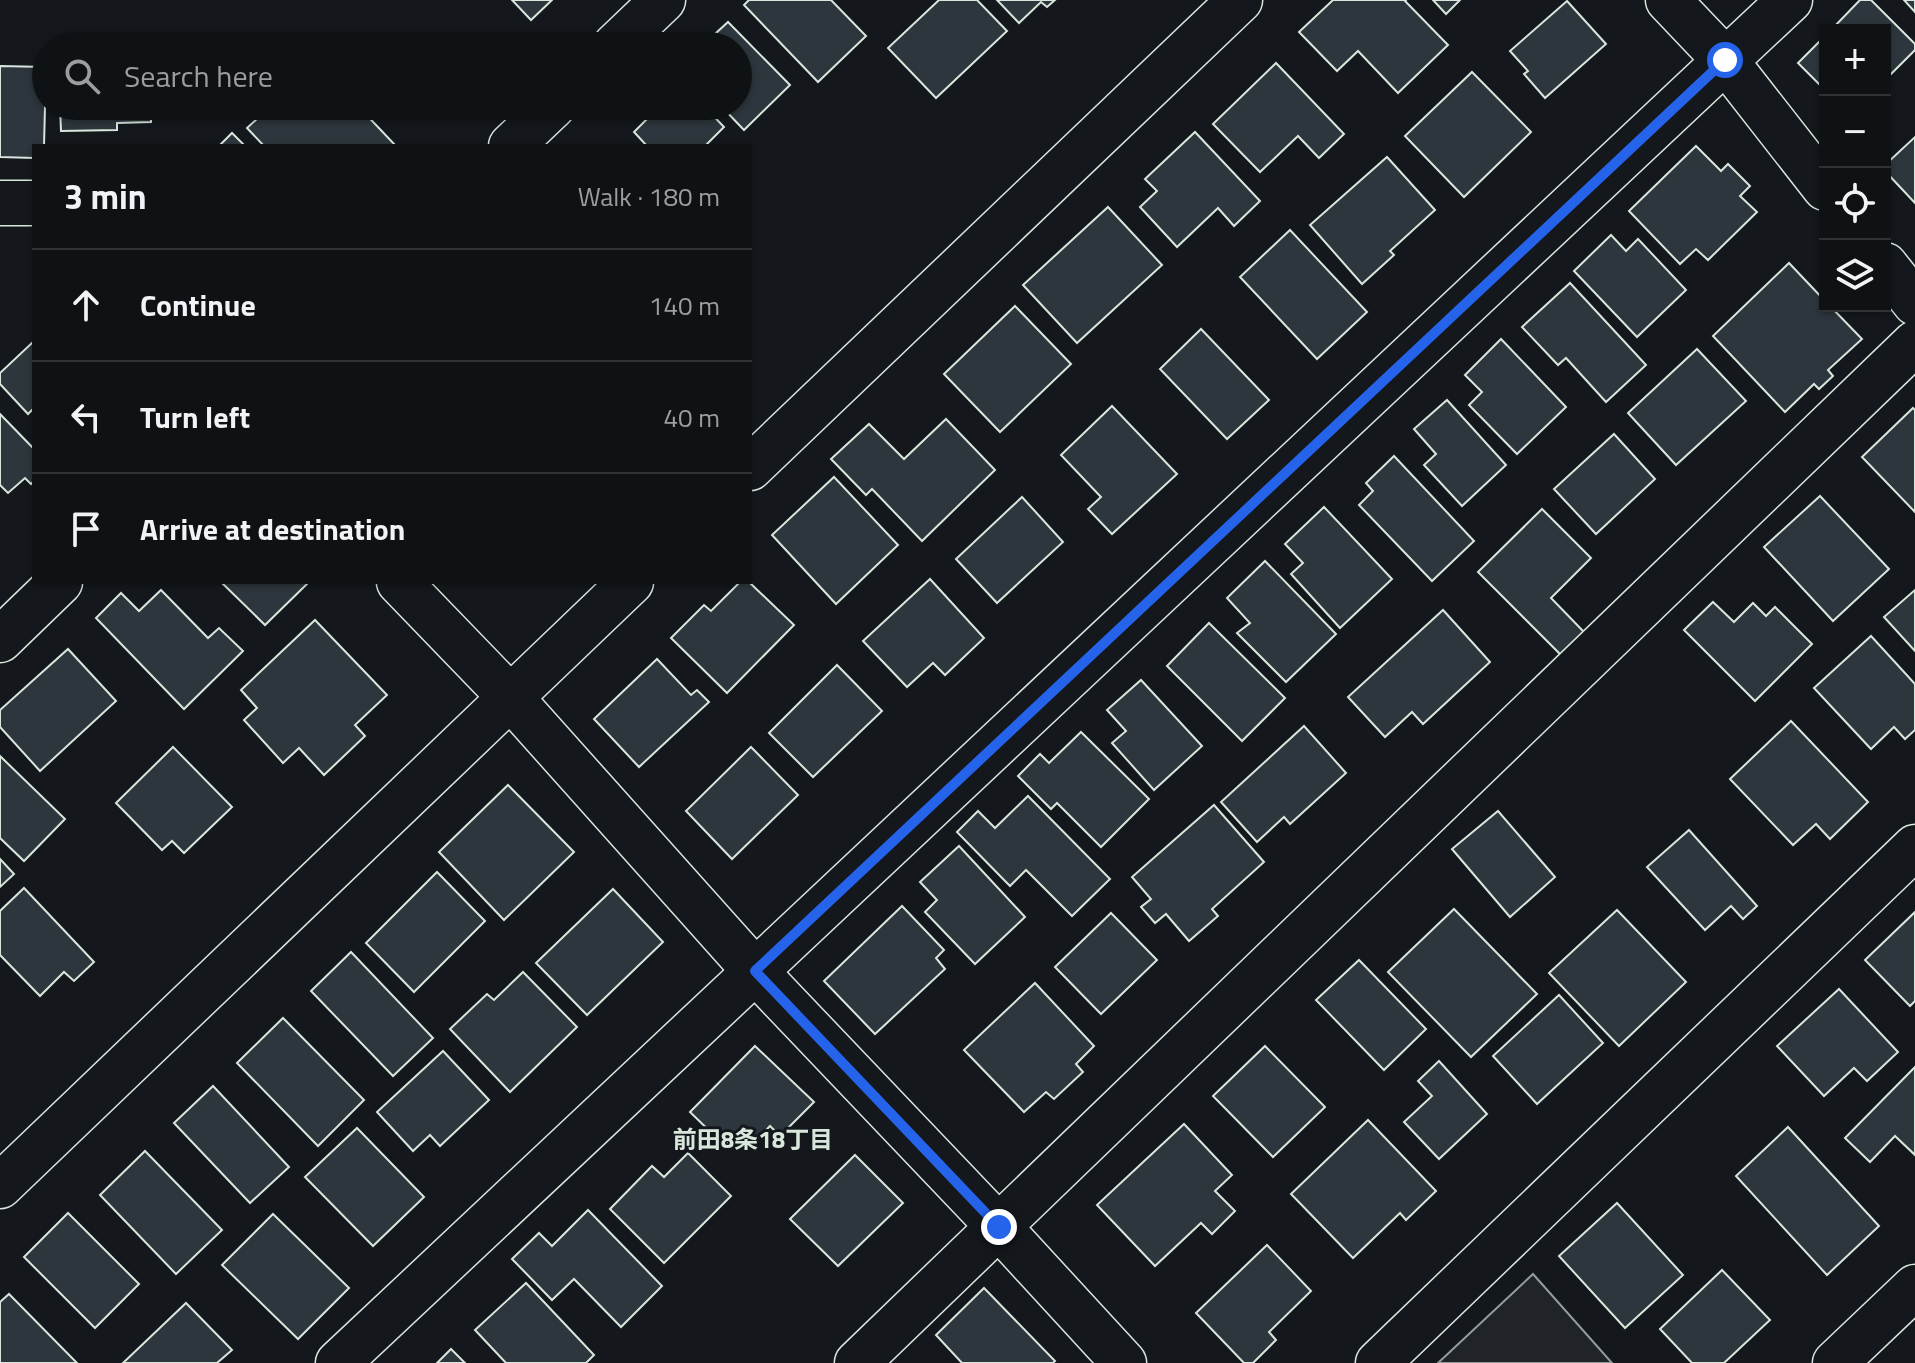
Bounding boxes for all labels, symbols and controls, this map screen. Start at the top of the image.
map controls [1819,24,1891,312]
button: + [1819,24,1891,96]
search box [32,32,752,120]
route start [1707,42,1743,78]
text: Search here [124,53,273,99]
icon: search [60,54,104,98]
button: − [1819,96,1891,168]
button: locate [1819,168,1891,240]
text: 3 min [64,170,147,222]
text: Walk · 180 m [578,177,720,216]
button: layers [1819,240,1891,312]
text: Continue [140,282,256,328]
icon: ahead [64,283,108,327]
text: 140 m [649,286,720,325]
text: Turn left [140,394,250,440]
icon: left [64,395,108,439]
text: 40 m [663,398,720,437]
text: Arrive at destination [140,506,405,552]
icon: arrive [64,507,108,551]
district label: 前田8条18丁目 [673,1121,833,1157]
route end [981,1209,1017,1245]

